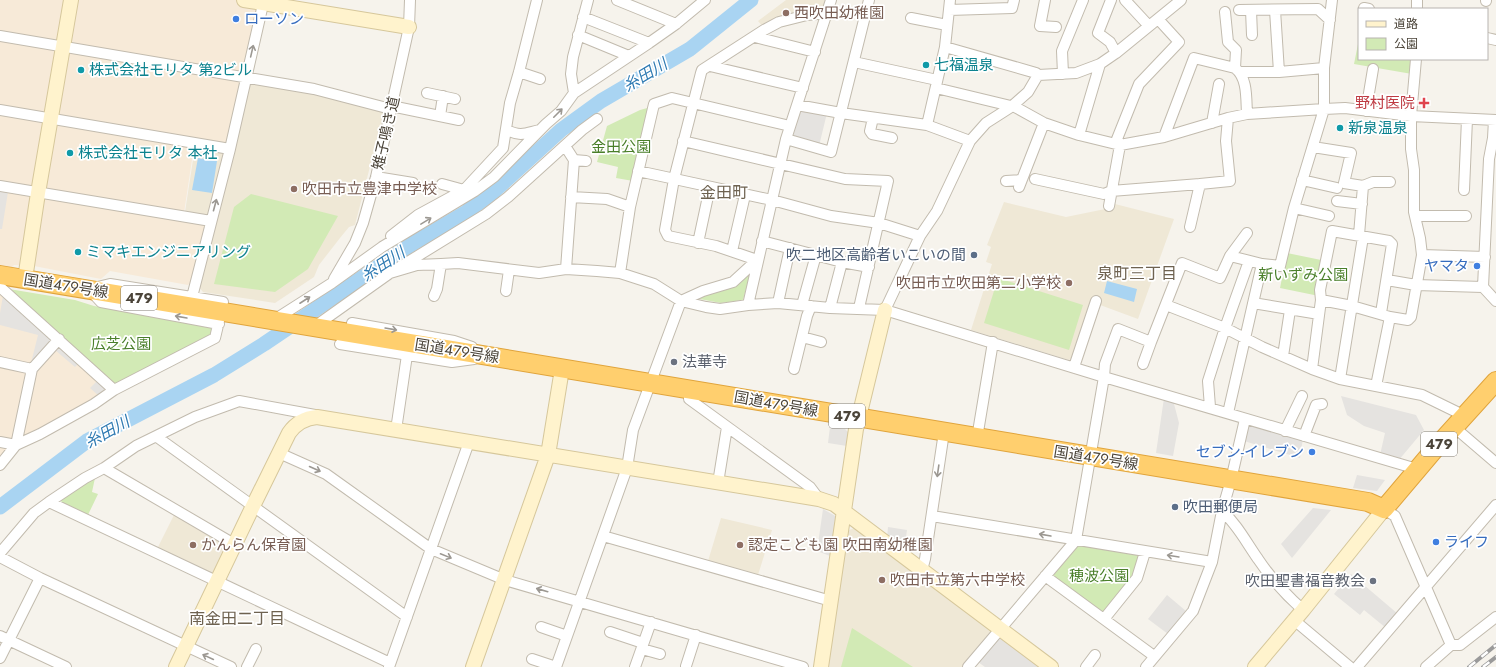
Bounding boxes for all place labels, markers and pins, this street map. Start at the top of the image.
place label: 西吹田幼稚園 [794,2,884,24]
place label: ローソン [244,8,304,30]
marker: 西吹田幼稚園 [781,8,791,18]
marker: ローソン [231,14,241,24]
place label: 七福温泉 [934,54,994,76]
place label: 株式会社モリタ 第2ビル [89,59,252,81]
marker: 七福温泉 [921,60,931,70]
marker: 株式会社モリタ 第2ビル [76,65,86,75]
place label: 野村医院 [1355,92,1415,114]
marker: 野村医院 [1418,97,1430,109]
place label: 新泉温泉 [1348,117,1408,139]
marker: 新泉温泉 [1335,123,1345,133]
place label: 株式会社モリタ 本社 [78,142,218,164]
marker: 株式会社モリタ 本社 [65,148,75,158]
place label: 吹田市立豊津中学校 [302,178,437,200]
marker: 吹田市立豊津中学校 [289,184,299,194]
place label: ミマキエンジニアリング [86,241,251,263]
place label: 吹二地区高齢者いこいの間 [786,244,966,266]
marker: ミマキエンジニアリング [73,247,83,257]
marker: 吹二地区高齢者いこいの間 [969,250,979,260]
place label: ヤマタ [1424,255,1469,277]
marker: ヤマタ [1472,261,1482,271]
place label: 吹田市立吹田第二小学校 [896,272,1061,294]
marker: 吹田市立吹田第二小学校 [1064,278,1074,288]
place label: 法華寺 [682,351,727,373]
marker: 法華寺 [669,357,679,367]
place label: セブン-イレブン [1196,441,1304,463]
marker: セブン-イレブン [1307,447,1317,457]
place label: 吹田郵便局 [1183,496,1258,518]
marker: 吹田郵便局 [1170,502,1180,512]
place label: ライフ [1444,531,1489,553]
place label: かんらん保育園 [201,534,306,556]
place label: 認定こども園 吹田南幼稚園 [748,534,933,556]
marker: ライフ [1431,537,1441,547]
marker: かんらん保育園 [188,540,198,550]
marker: 認定こども園 吹田南幼稚園 [735,540,745,550]
place label: 吹田市立第六中学校 [890,569,1025,591]
place label: 吹田聖書福音教会 [1245,570,1365,592]
marker: 吹田市立第六中学校 [877,575,887,585]
marker: 吹田聖書福音教会 [1368,576,1378,586]

